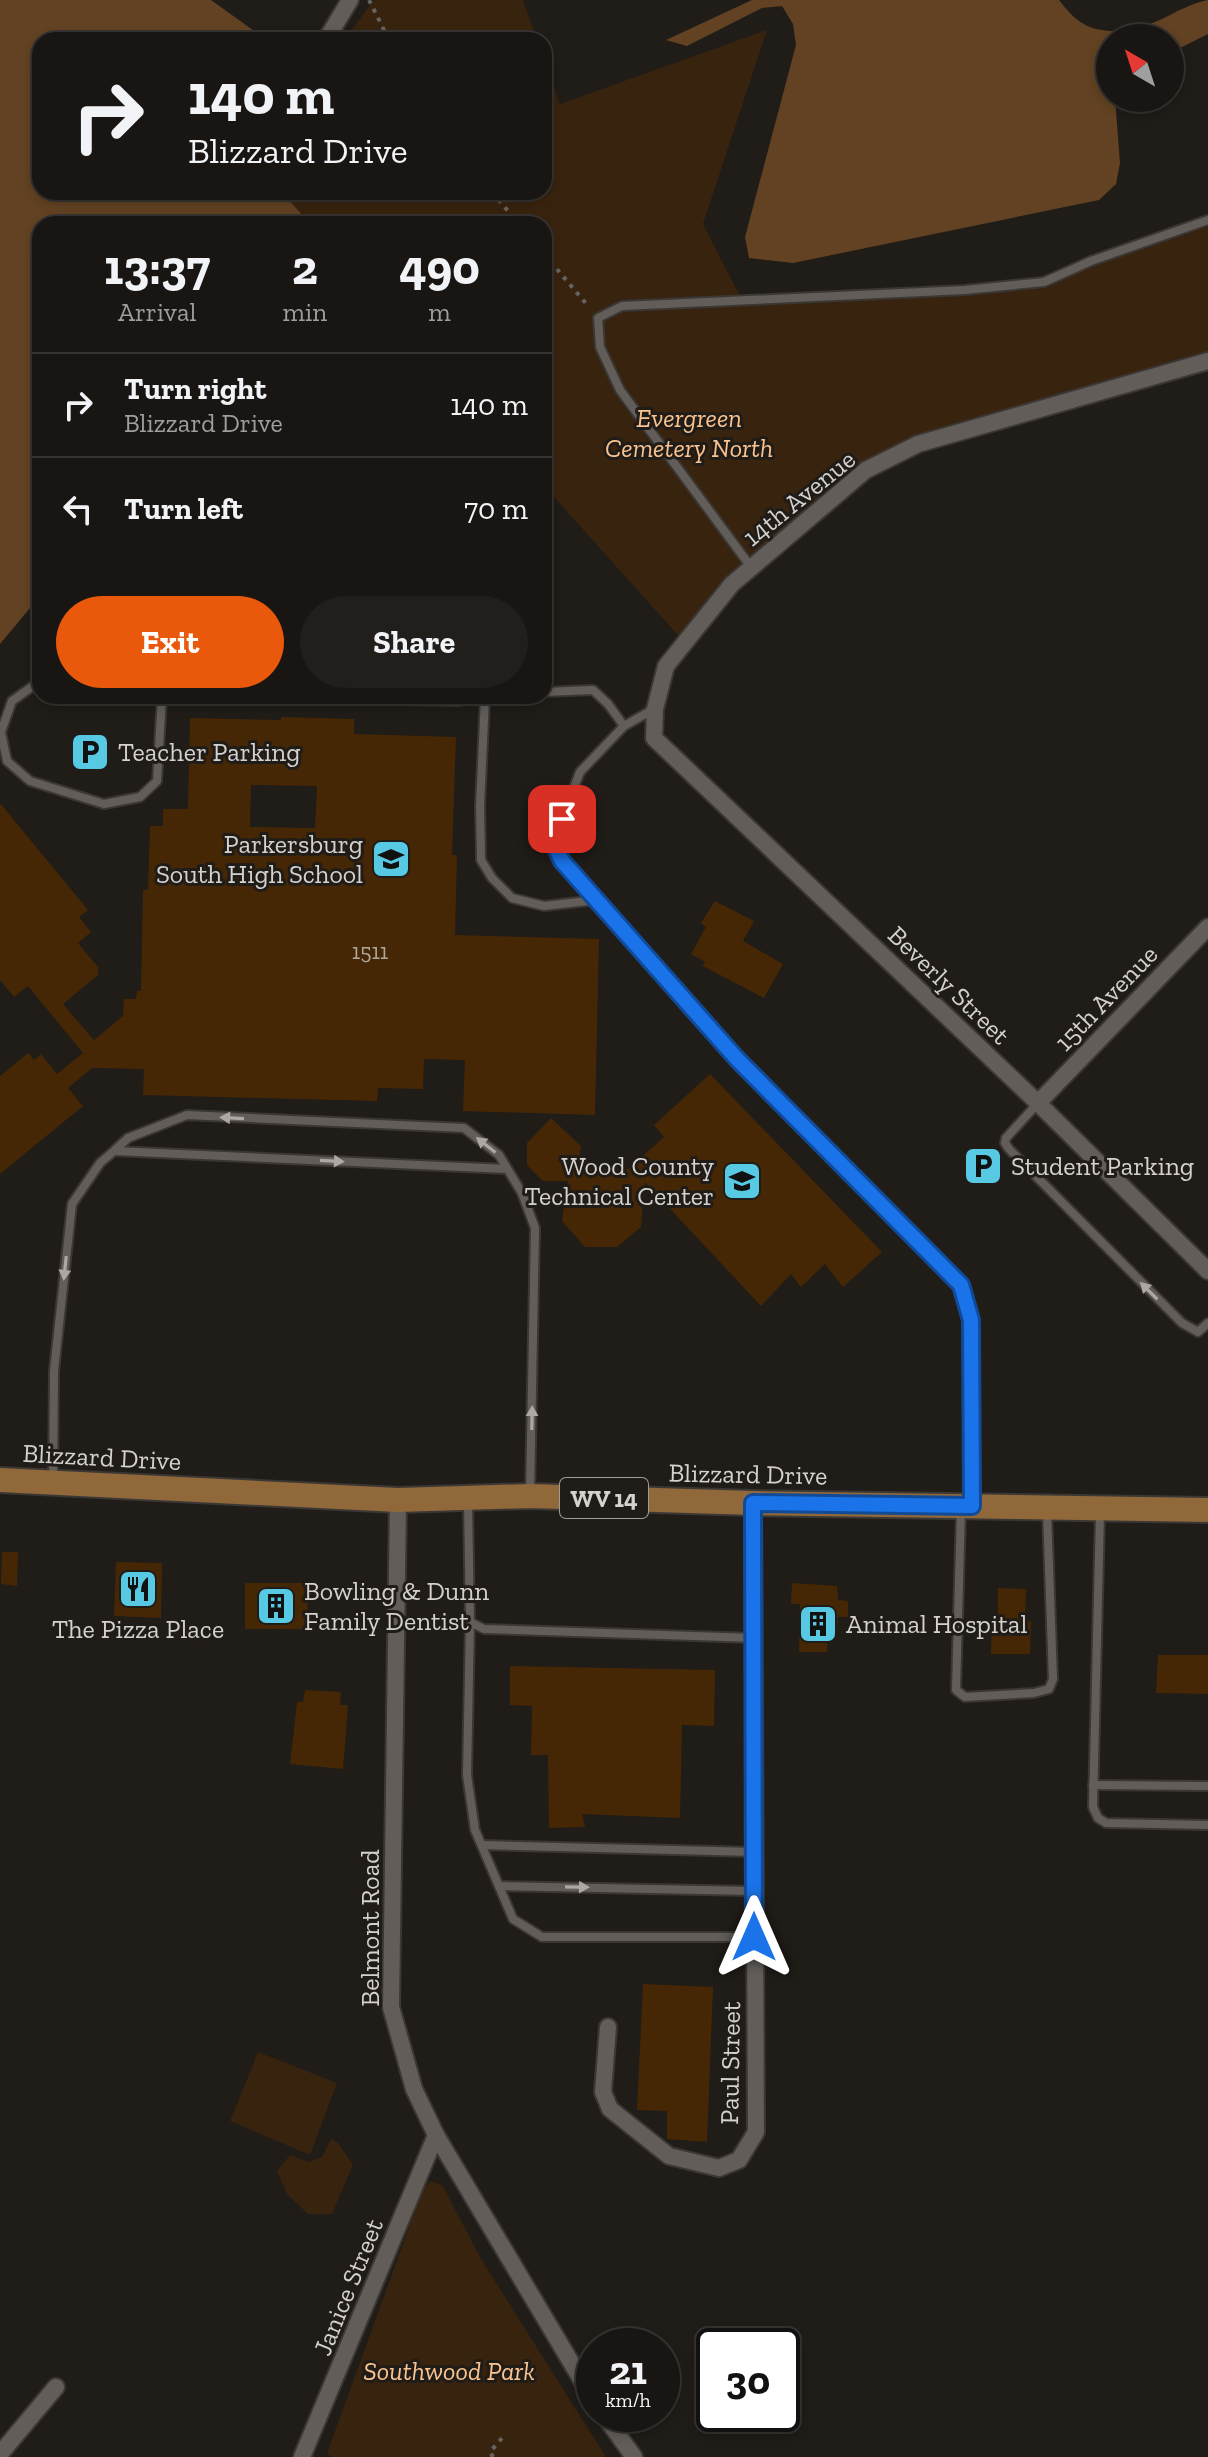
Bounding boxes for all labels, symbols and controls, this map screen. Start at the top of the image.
north arrow [1096,24,1184,112]
map controls [1096,24,1184,112]
text: 140 m [188,61,334,128]
icon: right [56,64,160,168]
text: Blizzard Drive [188,129,408,172]
text: 13:37 [104,239,210,296]
text: 2 [292,239,318,296]
text: 490 [399,239,480,296]
text: Arrival [118,296,196,328]
text: min [282,296,327,328]
text: m [428,296,451,328]
text: Turn right [124,371,266,407]
icon: right [56,383,100,427]
text: 140 m [450,387,528,423]
park label: Evergreen Cemetery North [605,402,773,464]
text: Blizzard Drive [124,407,283,439]
street label: 14th Avenue [736,443,862,553]
icon: left [56,487,100,531]
text: Turn left [124,491,243,527]
text: 70 m [464,491,528,527]
button: Exit [56,596,284,688]
button: Share [300,596,528,688]
parking icon: Teacher Parking [69,731,111,773]
place label: Teacher Parking [118,736,300,768]
pin [528,785,596,853]
icon: arrive [540,797,584,841]
place label: Parkersburg South High School [156,828,363,890]
school or university icon: Parkersburg South High School [370,838,412,880]
street label: Beverly Street [881,919,1017,1051]
house number: 1511 [352,938,389,965]
street label: 15th Avenue [1048,938,1164,1058]
one-way arrow [219,1111,244,1124]
one-way arrow [476,1138,496,1154]
parking icon: Student Parking [962,1145,1004,1187]
place label: Wood County Technical Center [524,1150,715,1212]
place label: Student Parking [1011,1150,1194,1182]
one-way arrow [319,1154,345,1167]
school or university icon: Wood County Technical Center [721,1160,763,1202]
one-way arrow [59,1256,72,1281]
one-way arrow [1141,1282,1159,1301]
one-way arrow [525,1405,538,1430]
street label: Blizzard Drive [22,1437,182,1477]
street label: Blizzard Drive [668,1457,828,1491]
road number: WV 14 [560,1478,648,1518]
restaurant icon: The Pizza Place [117,1568,159,1610]
place label: Bowling & Dunn Family Dentist [304,1575,489,1637]
building icon: Bowling & Dunn Family Dentist [255,1585,297,1627]
building icon: Animal Hospital [797,1603,839,1645]
place label: Animal Hospital [846,1608,1027,1640]
place label: The Pizza Place [52,1613,224,1645]
street label: Belmont Road [354,1850,386,2006]
one-way arrow [565,1881,590,1893]
position arrow [712,1895,796,1979]
street label: Paul Street [713,2001,747,2125]
street label: Janice Street [306,2214,390,2360]
speed limit sign: 30 [696,2328,800,2432]
text: 21 [609,2346,647,2394]
park label: Southwood Park [363,2355,535,2387]
text: km/h [605,2388,651,2412]

